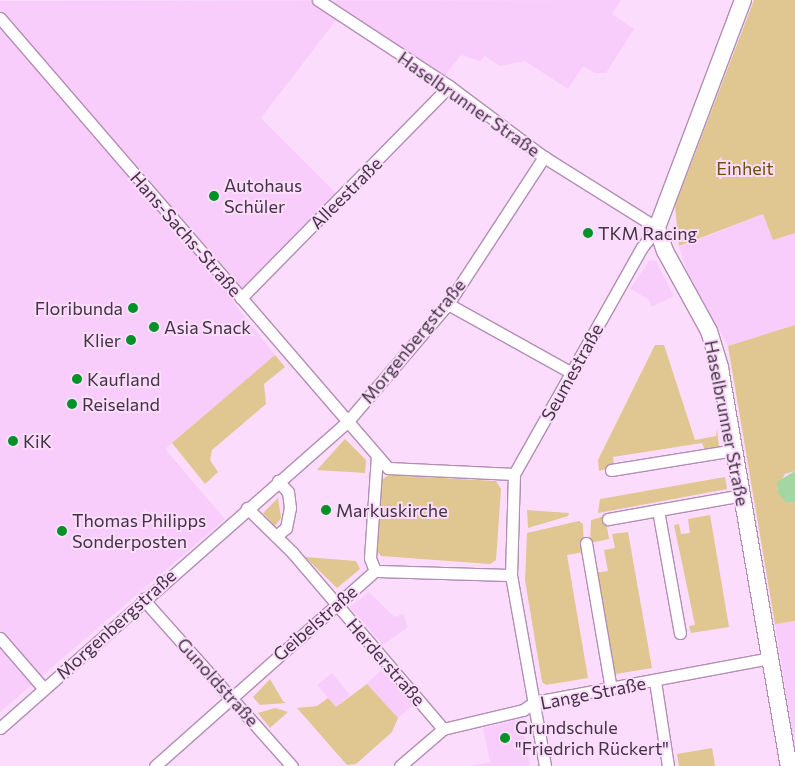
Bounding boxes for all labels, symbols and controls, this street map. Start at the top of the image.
street label: Haselbrunner Straße [394,47,544,161]
street label: Alleestraße [306,153,386,233]
park label: Einheit [716,157,774,179]
street label: Hans-Sachs-Straße [126,167,246,301]
place label: Autohaus Schüler [224,175,302,218]
marker: Autohaus Schüler [208,190,220,202]
place label: TKM Racing [598,222,697,244]
marker: TKM Racing [582,227,594,239]
street label: Morgenbergstraße [356,274,470,408]
place label: Floribunda [35,297,123,319]
marker: Floribunda [127,302,139,314]
place label: Asia Snack [164,316,251,338]
street label: Seumestraße [536,320,608,424]
marker: Asia Snack [148,321,160,333]
place label: Klier [83,329,121,351]
marker: Klier [125,334,137,346]
street label: Haselbrunner Straße [700,338,754,508]
place label: Kaufland [87,368,160,390]
marker: Kaufland [71,373,83,385]
place label: Reiseland [82,393,160,415]
marker: Reiseland [66,398,78,410]
place label: KiK [23,430,52,452]
marker: KiK [7,435,19,447]
place label: Markuskirche [336,499,448,521]
marker: Markuskirche [320,504,332,516]
place label: Thomas Philipps Sonderposten [72,510,206,552]
marker: Thomas Philipps Sonderposten [56,525,68,537]
street label: Morgenbergstraße [52,564,180,684]
street label: Geibelstraße [269,581,361,665]
street label: Herderstraße [342,614,430,710]
street label: Gunoldstraße [173,633,263,731]
street label: Lange Straße [538,672,648,714]
place label: Grundschule "Friedrich Rückert" [515,717,669,760]
marker: Grundschule "Friedrich Rückert" [499,732,511,744]

